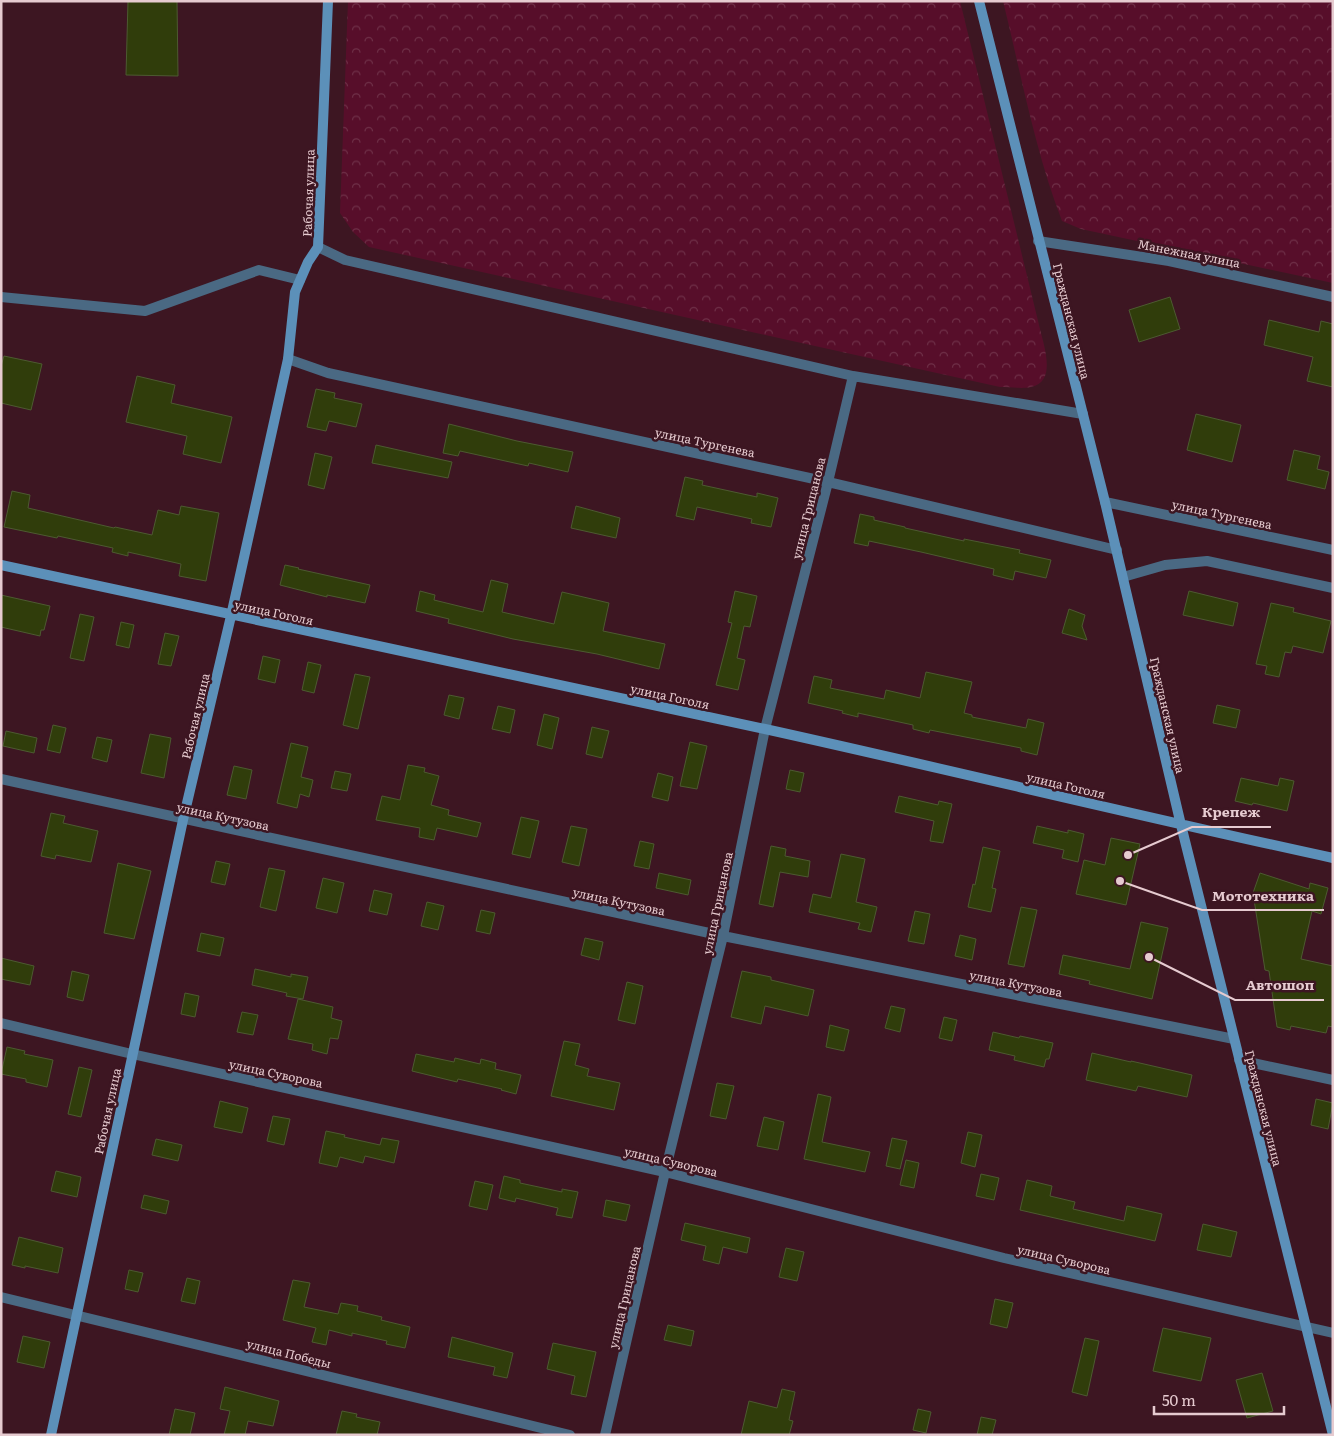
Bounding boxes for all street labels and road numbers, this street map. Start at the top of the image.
street label: Рабочая улица [297,148,319,237]
street label: Манежная улица [1136,234,1242,272]
street label: Гражданская улица [1049,261,1095,381]
street label: улица Тургенева [653,423,757,461]
street label: улица Грицанова [787,454,830,561]
street label: улица Тургенева [1170,495,1274,533]
street label: улица Гоголя [233,595,315,629]
street label: Гражданская улица [1146,655,1190,775]
street label: Рабочая улица [176,671,214,761]
street label: улица Гоголя [629,679,711,713]
street label: улица Гоголя [1025,767,1107,803]
street label: улица Кутузова [175,797,271,835]
street label: улица Грицанова [697,849,737,956]
street label: улица Кутузова [571,882,667,920]
street label: улица Кутузова [968,965,1064,1001]
street label: Гражданская улица [1241,1048,1287,1168]
street label: улица Суворова [227,1054,325,1092]
street label: Рабочая улица [89,1066,125,1156]
street label: улица Суворова [623,1142,720,1181]
street label: улица Суворова [1016,1240,1113,1279]
street label: улица Грицанова [603,1243,645,1350]
street label: улица Победы [245,1334,333,1372]

